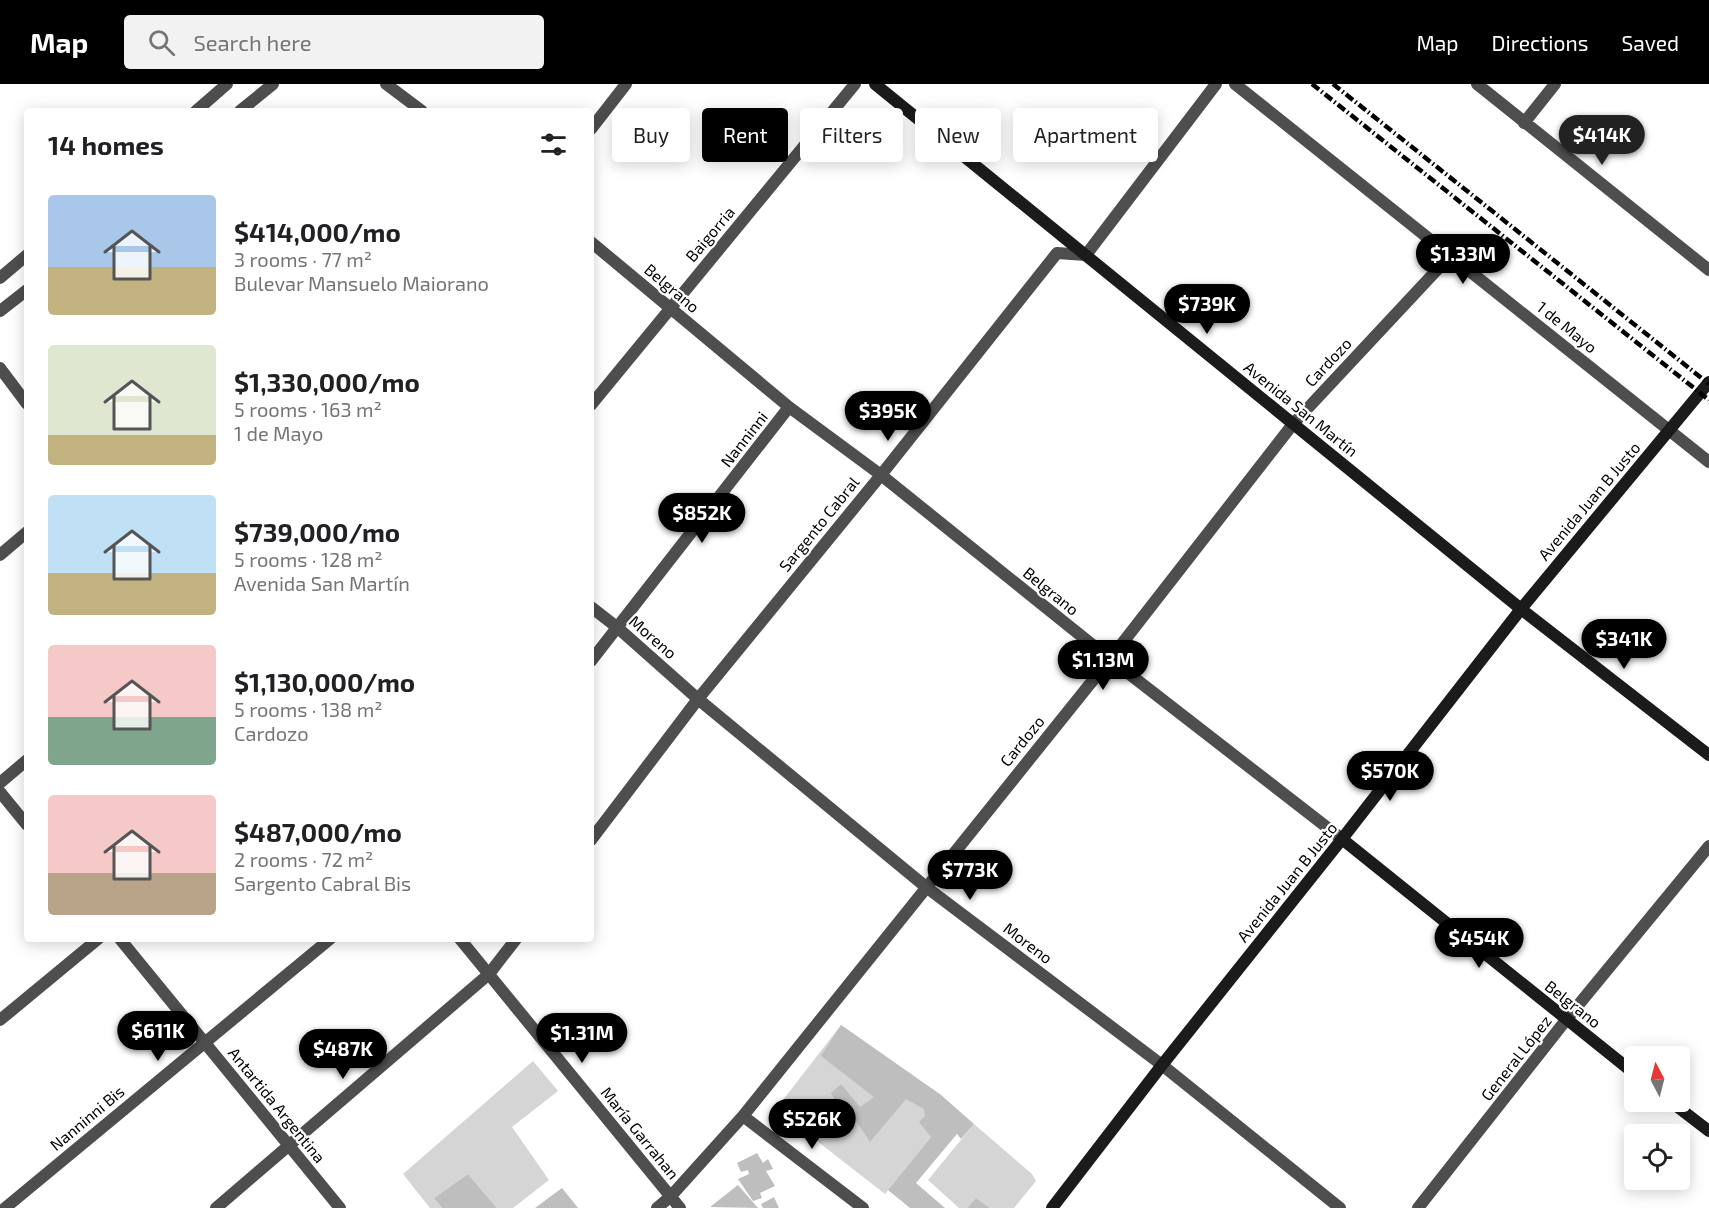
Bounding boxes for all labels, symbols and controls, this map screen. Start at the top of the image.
search box [124,15,544,69]
text: Map [30,25,88,59]
icon: search [145,26,178,59]
text: Search here [193,29,312,55]
text: Map [1416,30,1459,55]
text: Directions [1492,30,1588,55]
text: Saved [1621,30,1679,55]
chip: Buy [612,108,690,162]
chip: Rent [702,108,788,162]
chip: Filters [800,108,903,162]
chip: New [915,108,1001,162]
chip: Apartment [1013,108,1158,162]
pin: $414K [1560,115,1644,166]
text: $414K [1573,122,1631,146]
icon: filters [537,128,570,161]
text: 14 homes [48,129,164,160]
street label: Baigorria [681,202,738,265]
text: $414,000/mo [234,216,401,247]
icon: home [96,219,168,291]
pin: $1.33M [1414,234,1512,285]
text: $1.33M [1430,241,1496,265]
text: 3 rooms · 77 m² [234,247,372,271]
street label: Belgrano [641,259,704,316]
text: Bulevar Mansuelo Maiorano [234,271,489,295]
pin: $739K [1165,284,1249,335]
text: $739K [1178,291,1236,315]
street label: 1 de Mayo [1534,297,1601,357]
street label: Cardozo [1300,333,1355,390]
street label: Avenida San Martín [1241,357,1362,460]
text: $1,330,000/mo [234,366,420,397]
icon: home [96,369,168,441]
pin: $395K [846,391,930,442]
text: 5 rooms · 163 m² [234,397,382,421]
text: $395K [859,398,917,422]
street label: Nanninni [716,407,771,470]
text: 1 de Mayo [234,421,323,445]
street label: Avenida Juan B Justo [1534,438,1644,564]
street label: Sargento Cabral [775,472,863,575]
pin: $852K [660,493,744,544]
text: $852K [672,500,732,524]
text: $739,000/mo [234,516,400,547]
icon: home [96,519,168,591]
text: 5 rooms · 128 m² [234,547,383,571]
street label: Belgrano [1020,563,1083,619]
text: Avenida San Martín [234,571,410,595]
street label: Moreno [626,611,681,662]
pin: $341K [1582,619,1666,670]
text: $341K [1596,626,1653,650]
pin: $1.13M [1054,640,1152,691]
text: $1.13M [1072,647,1134,671]
text: $1,130,000/mo [234,666,415,697]
icon: home [96,669,168,741]
text: 5 rooms · 138 m² [234,697,382,721]
street label: Cardozo [995,712,1048,770]
text: Cardozo [234,721,309,745]
pin: $570K [1348,751,1432,802]
text: $570K [1361,758,1419,782]
text: $487,000/mo [234,816,402,847]
street label: Avenida Juan B Justo [1233,818,1341,945]
icon: home [96,819,168,891]
text: 2 rooms · 72 m² [234,847,373,871]
pin: $773K [928,850,1012,901]
text: $773K [942,857,998,881]
text: Sargento Cabral Bis [234,871,411,895]
street label: Moreno [1000,918,1057,967]
pin: $454K [1437,918,1521,969]
text: $454K [1449,925,1509,949]
street label: Belgrano [1542,976,1605,1031]
pin: $611K [116,1011,200,1062]
street label: General López [1476,1011,1555,1104]
pin: $1.31M [533,1013,631,1064]
text: $611K [131,1018,185,1042]
text: $1.31M [550,1020,614,1044]
pin: $487K [301,1029,385,1080]
text: $487K [313,1036,373,1060]
street label: Antartida Argentina [225,1043,330,1166]
north arrow [1624,1046,1690,1112]
map controls [1624,1046,1690,1190]
street label: Nanninni Bis [46,1081,128,1154]
street label: María Garrahan [597,1083,683,1183]
pin: $526K [770,1099,854,1150]
text: $526K [783,1106,841,1130]
button: locate [1624,1124,1690,1190]

